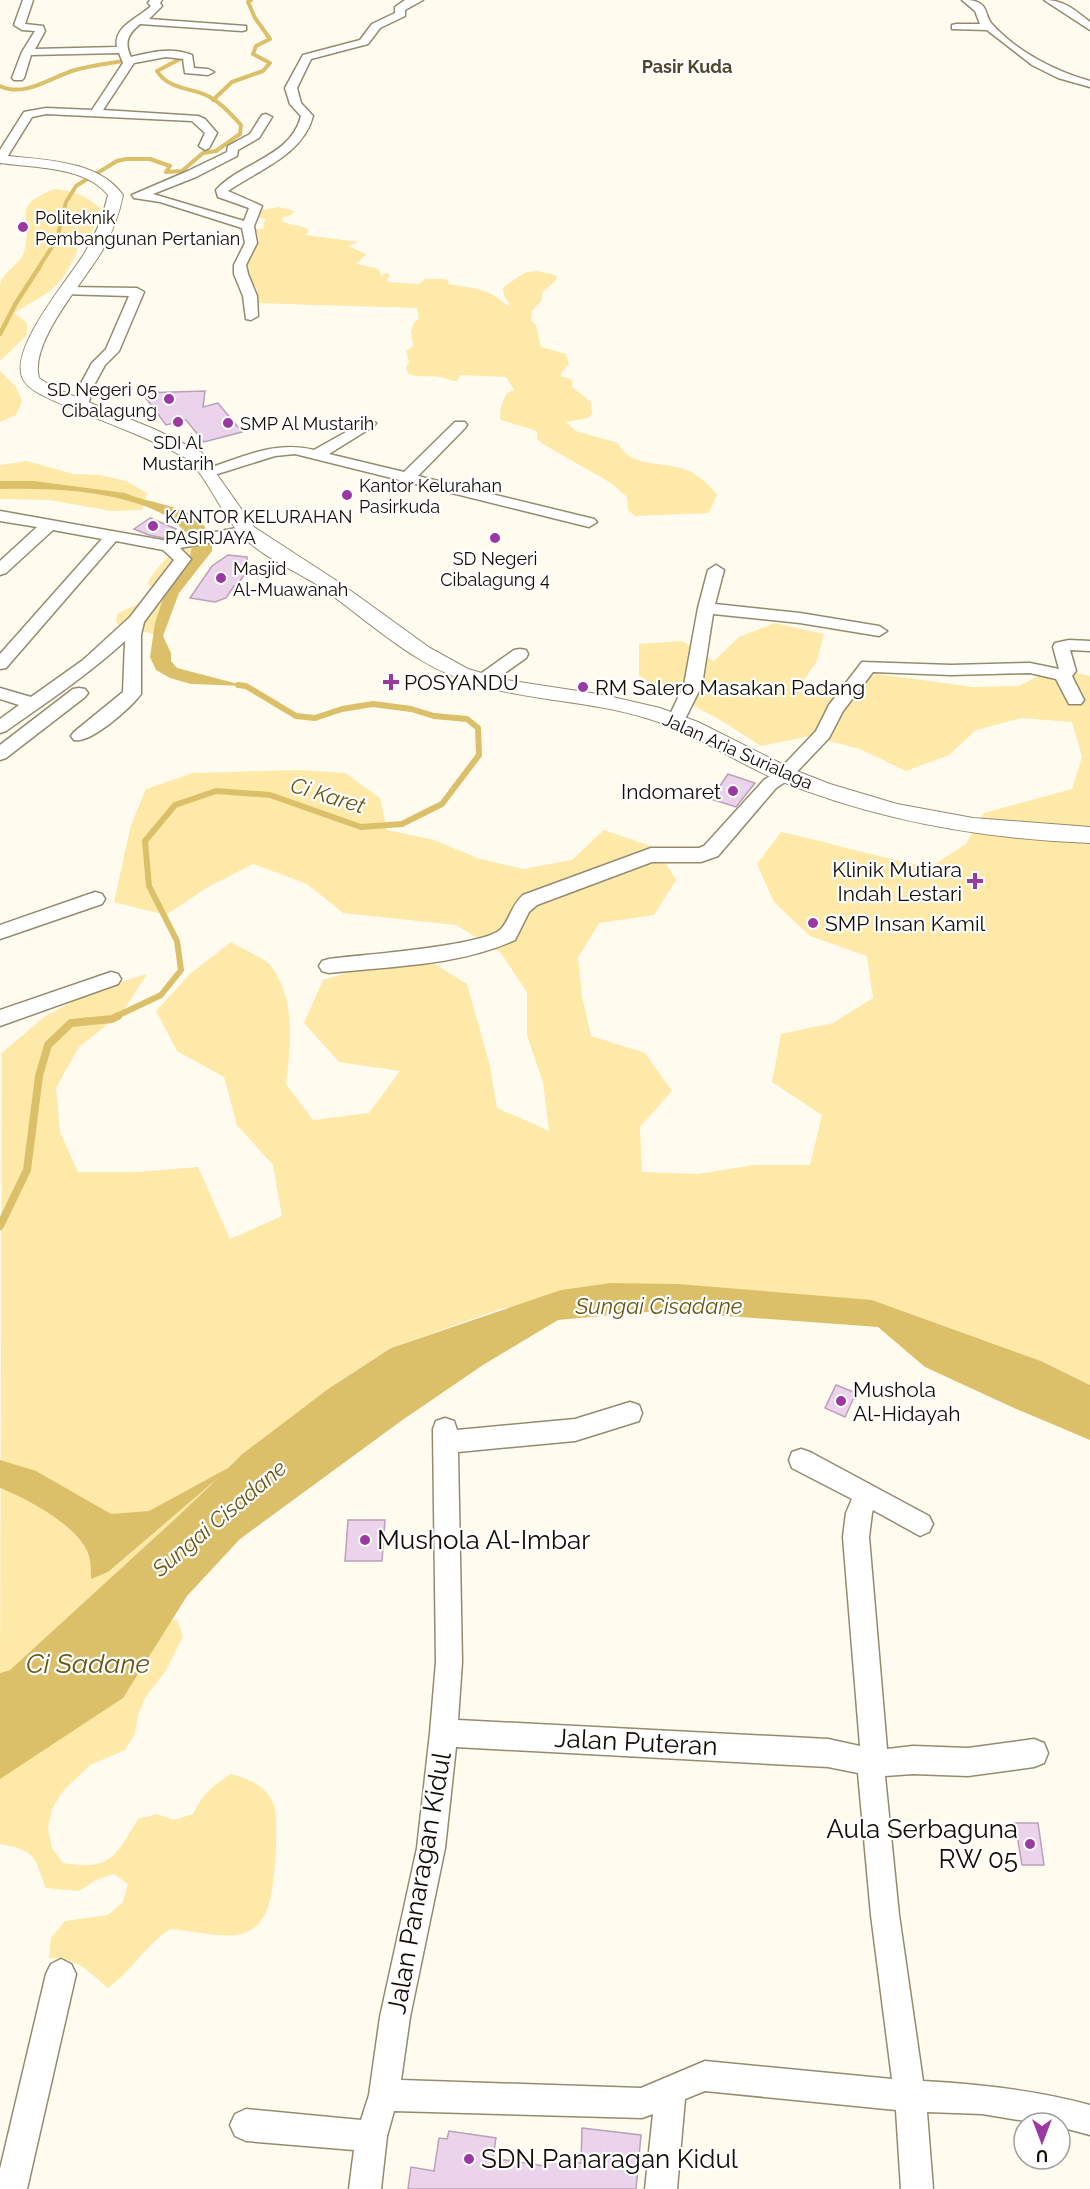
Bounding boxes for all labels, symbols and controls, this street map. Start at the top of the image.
district label: Pasir Kuda [642,56,732,77]
place label: Politeknik Pembangunan Pertanian [35,207,240,249]
marker: Politeknik Pembangunan Pertanian [16,220,30,234]
place label: SD Negeri 05 Cibalagung [47,379,157,421]
marker: SD Negeri 05 Cibalagung [162,392,176,406]
place label: SMP Al Mustarih [240,413,374,434]
marker: SDI Al Mustarih [171,415,185,429]
marker: SMP Al Mustarih [221,416,235,430]
place label: SDI Al Mustarih [142,432,214,474]
place label: Kantor Kelurahan Pasirkuda [359,475,502,517]
marker: Kantor Kelurahan Pasirkuda [340,488,354,502]
place label: KANTOR KELURAHAN PASIRJAYA [165,506,352,548]
marker: KANTOR KELURAHAN PASIRJAYA [146,519,160,533]
marker: SD Negeri Cibalagung 4 [488,531,502,545]
place label: SD Negeri Cibalagung 4 [440,548,550,590]
place label: Masjid Al-Muawanah [233,558,348,600]
marker: Masjid Al-Muawanah [214,571,228,585]
place label: POSYANDU [404,670,519,695]
marker: POSYANDU [382,673,400,691]
place label: RM Salero Masakan Padang [595,675,865,700]
marker: RM Salero Masakan Padang [576,680,590,694]
street label: Jalan Aria Surialaga [660,709,816,793]
water label: Ci Karet [288,771,369,819]
place label: Indomaret [621,779,721,804]
marker: Indomaret [726,784,740,798]
place label: Klinik Mutiara Indah Lestari [832,857,962,906]
marker: Klinik Mutiara Indah Lestari [966,872,984,890]
place label: SMP Insan Kamil [825,911,985,936]
marker: SMP Insan Kamil [806,916,820,930]
water label: Sungai Cisadane [575,1293,743,1319]
place label: Mushola Al-Hidayah [853,1377,960,1426]
marker: Mushola Al-Hidayah [834,1394,848,1408]
water label: Sungai Cisadane [146,1454,291,1582]
place label: Mushola Al-Imbar [377,1525,590,1555]
marker: Mushola Al-Imbar [358,1533,372,1547]
water label: Ci Sadane [26,1648,150,1679]
street label: Jalan Puteran [554,1723,718,1761]
street label: Jalan Panaragan Kidul [381,1749,457,2016]
place label: Aula Serbaguna RW 05 [826,1814,1018,1874]
marker: Aula Serbaguna RW 05 [1023,1837,1037,1851]
north arrow [1012,2111,1072,2171]
place label: SDN Panaragan Kidul [481,2144,739,2174]
text: U [1036,2146,1048,2165]
marker: SDN Panaragan Kidul [462,2152,476,2166]

